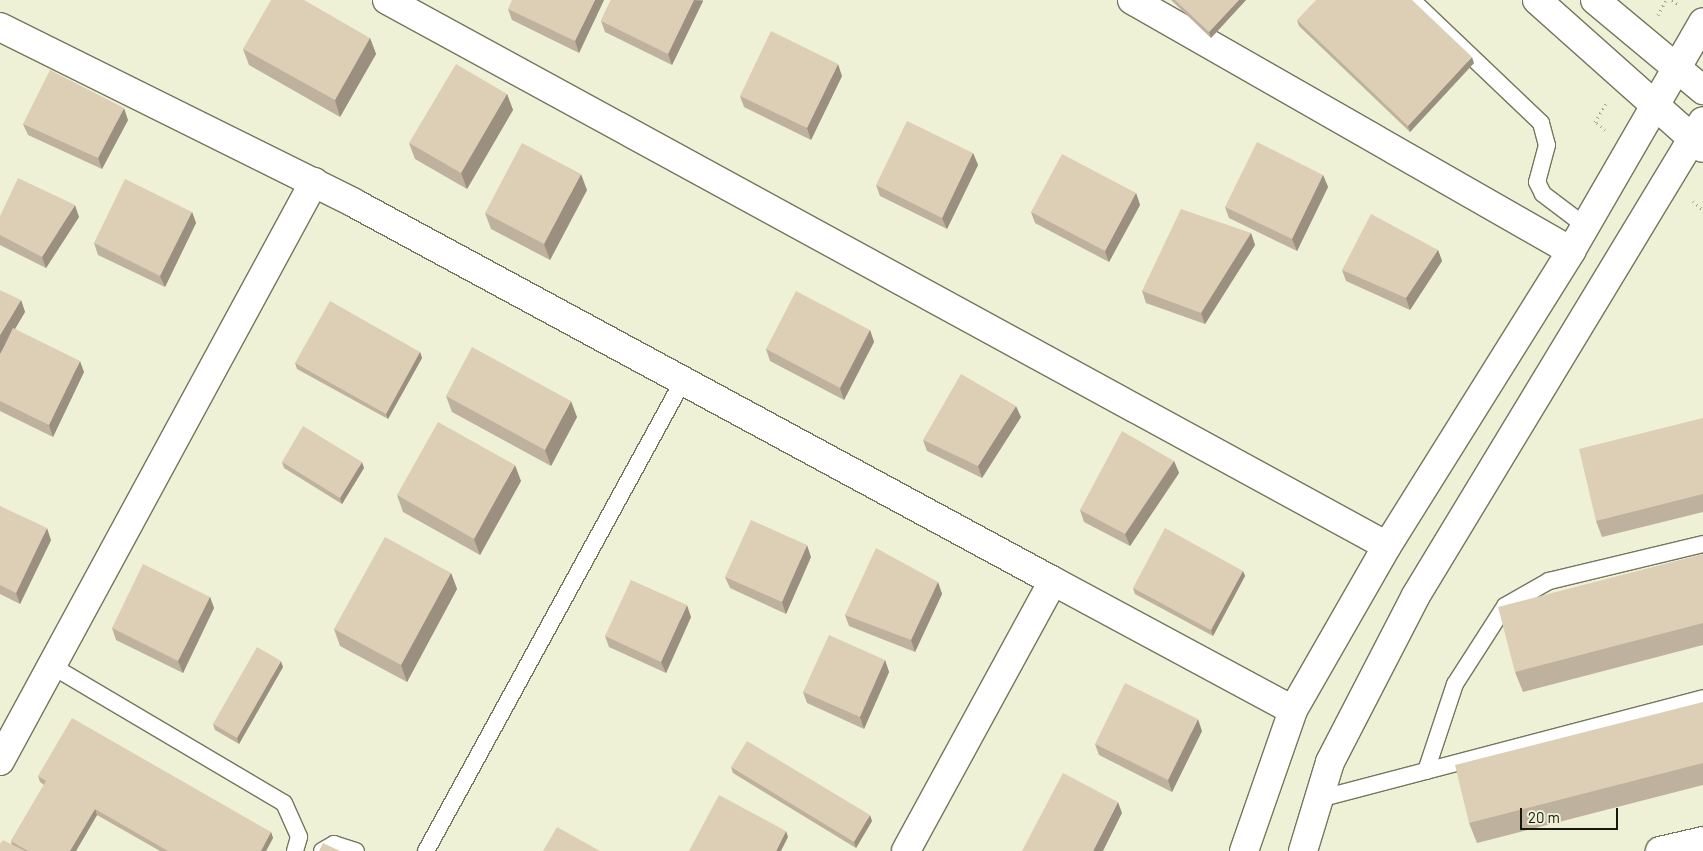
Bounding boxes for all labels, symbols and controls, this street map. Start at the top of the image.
scale bar [1523,798,1620,830]
text: 20 m [1528,808,1560,826]

